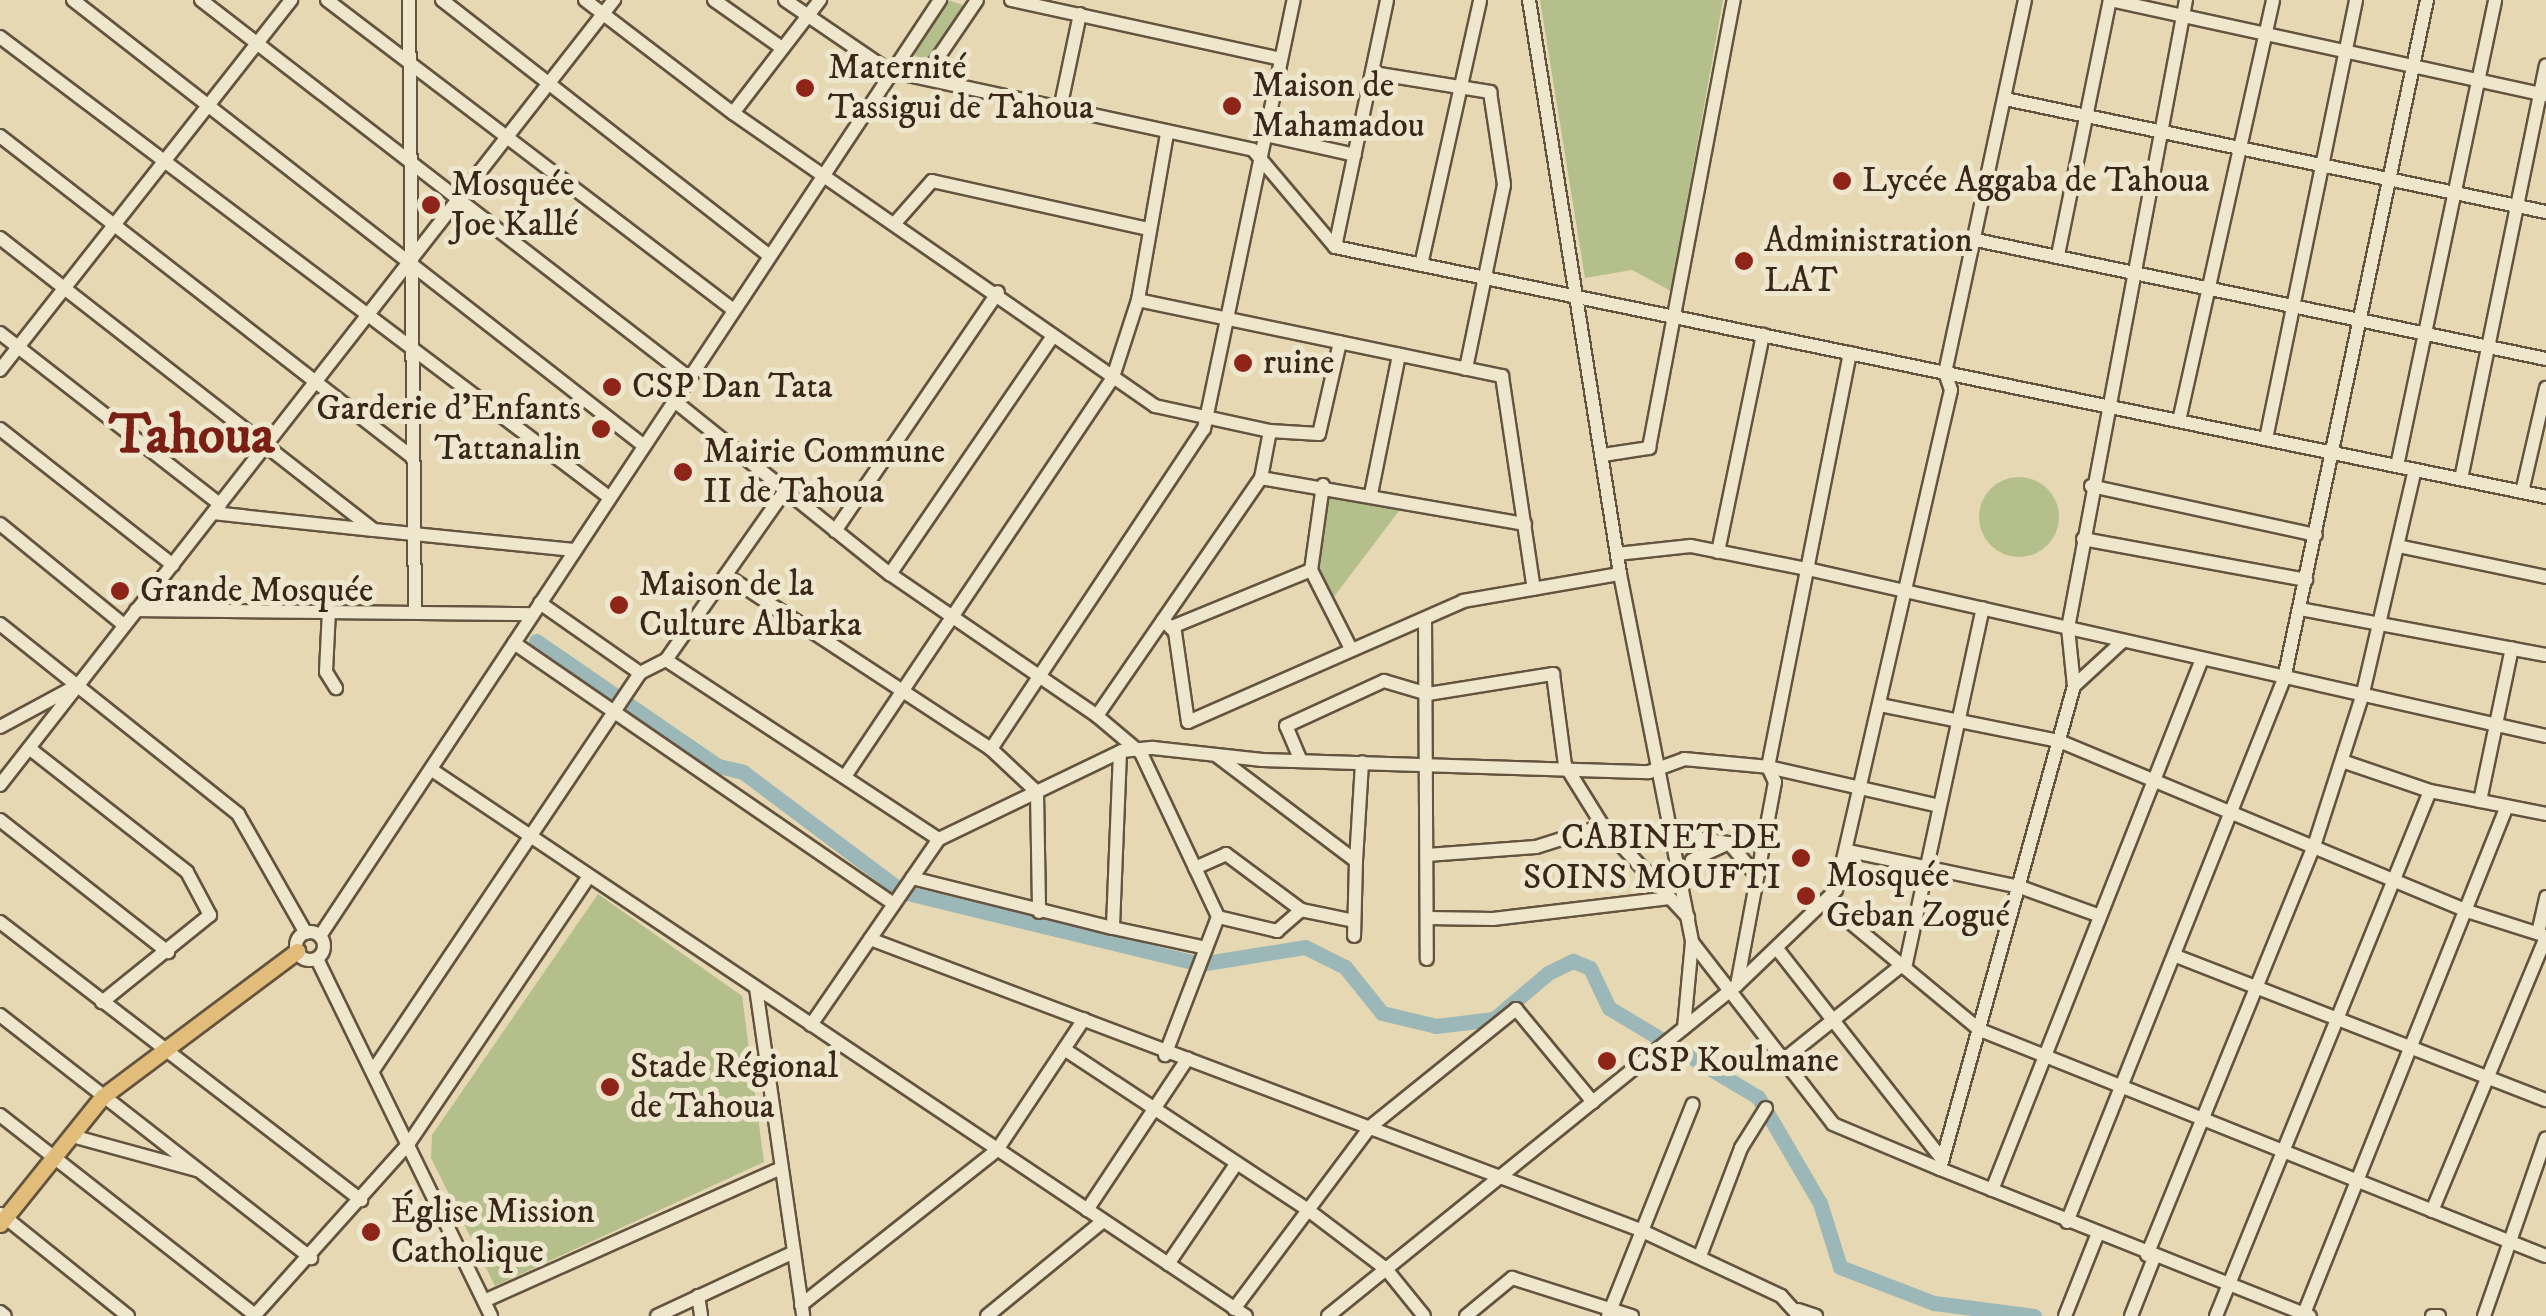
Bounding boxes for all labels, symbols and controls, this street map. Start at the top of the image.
place label: Maternité Tassigui de Tahoua [828,47,1094,129]
place label: Maison de Mahamadou [1252,65,1425,147]
marker: Maternité Tassigui de Tahoua [792,75,818,101]
marker: Maison de Mahamadou [1221,95,1243,117]
place label: Lycée Aggaba de Tahoua [1862,160,2209,202]
place label: Mosquée Joe Kallé [451,164,578,246]
marker: Lycée Aggaba de Tahoua [1831,170,1853,192]
marker: Mosquée Joe Kallé [420,194,442,216]
place label: Administration LAT [1764,220,1973,302]
marker: Administration LAT [1733,250,1755,272]
place label: ruine [1263,342,1335,384]
marker: ruine [1232,352,1254,374]
place label: CSP Dan Tata [632,366,833,408]
marker: CSP Dan Tata [601,376,623,398]
place label: Garderie d’Enfants Tattanalin [316,388,581,470]
district label: Tahoua [109,404,275,470]
marker: Garderie d’Enfants Tattanalin [590,418,612,440]
place label: Mairie Commune II de Tahoua [703,431,945,513]
marker: Mairie Commune II de Tahoua [672,461,694,483]
place label: Maison de la Culture Albarka [639,564,862,646]
place label: Grande Mosquée [140,570,373,612]
marker: Grande Mosquée [109,580,131,602]
marker: Maison de la Culture Albarka [608,594,630,616]
place label: CABINET DE SOINS MOUFTI [1523,817,1781,899]
marker: CABINET DE SOINS MOUFTI [1790,847,1812,869]
place label: Mosquée Geban Zogué [1826,855,2010,937]
marker: Mosquée Geban Zogué [1795,885,1817,907]
place label: CSP Koulmane [1627,1040,1839,1082]
place label: Stade Régional de Tahoua [630,1046,838,1128]
marker: CSP Koulmane [1596,1050,1618,1072]
marker: Stade Régional de Tahoua [599,1076,621,1098]
place label: Église Mission Catholique [391,1191,595,1273]
marker: Église Mission Catholique [360,1221,382,1243]

